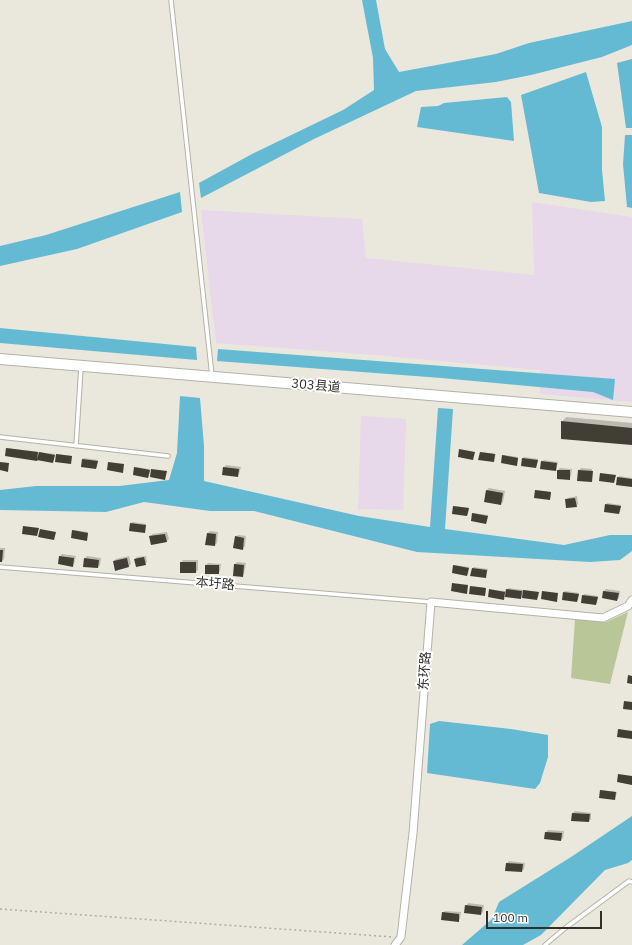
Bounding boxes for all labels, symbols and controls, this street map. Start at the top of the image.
street label: 303县道 [291,376,341,396]
street label: 本圩路 [195,575,235,593]
street label: 东环路 [416,651,434,691]
scale bar [488,903,604,929]
text: 100 m [493,910,528,925]

